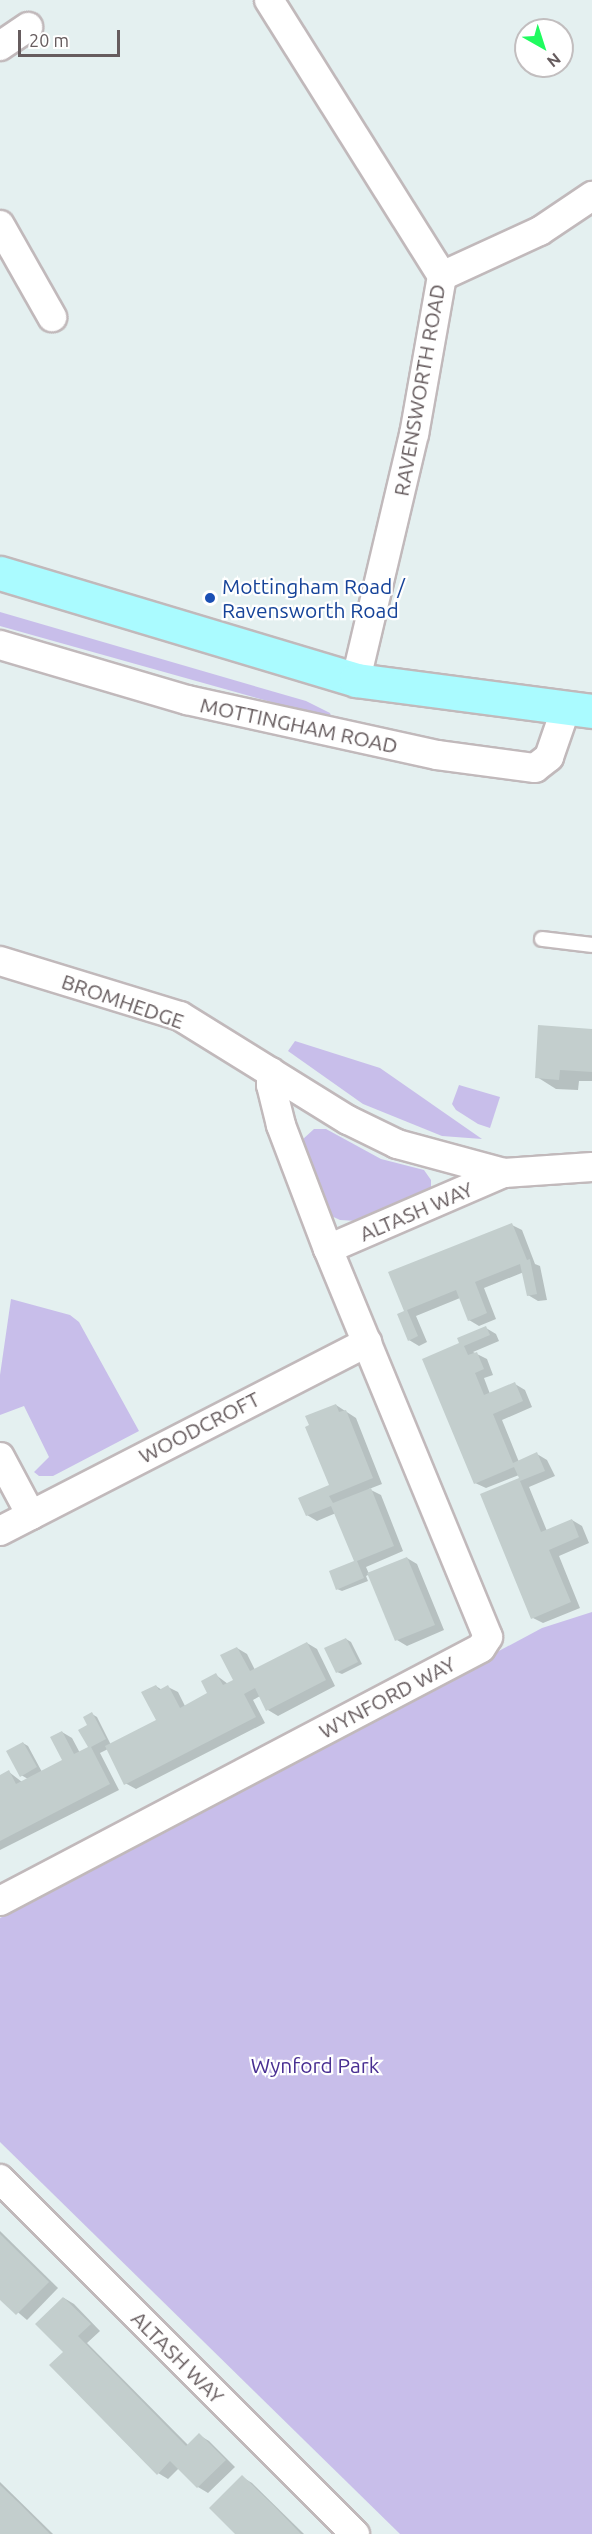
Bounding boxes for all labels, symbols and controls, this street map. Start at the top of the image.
scale bar [21,18,123,56]
north arrow [514,18,574,78]
text: 20 m [29,30,69,50]
text: N [544,50,564,71]
street label: RAVENSWORTH ROAD [388,282,450,498]
place label: Mottingham Road / Ravensworth Road [222,573,405,623]
marker: Mottingham Road / Ravensworth Road [203,591,217,605]
street label: MOTTINGHAM ROAD [198,692,400,758]
street label: BROMHEDGE [58,968,188,1034]
street label: ALTASH WAY [356,1176,476,1246]
street label: WOODCROFT [134,1386,264,1468]
street label: WYNFORD WAY [315,1651,459,1743]
park label: Wynford Park [251,2052,379,2078]
street label: ALTASH WAY [126,2305,230,2409]

